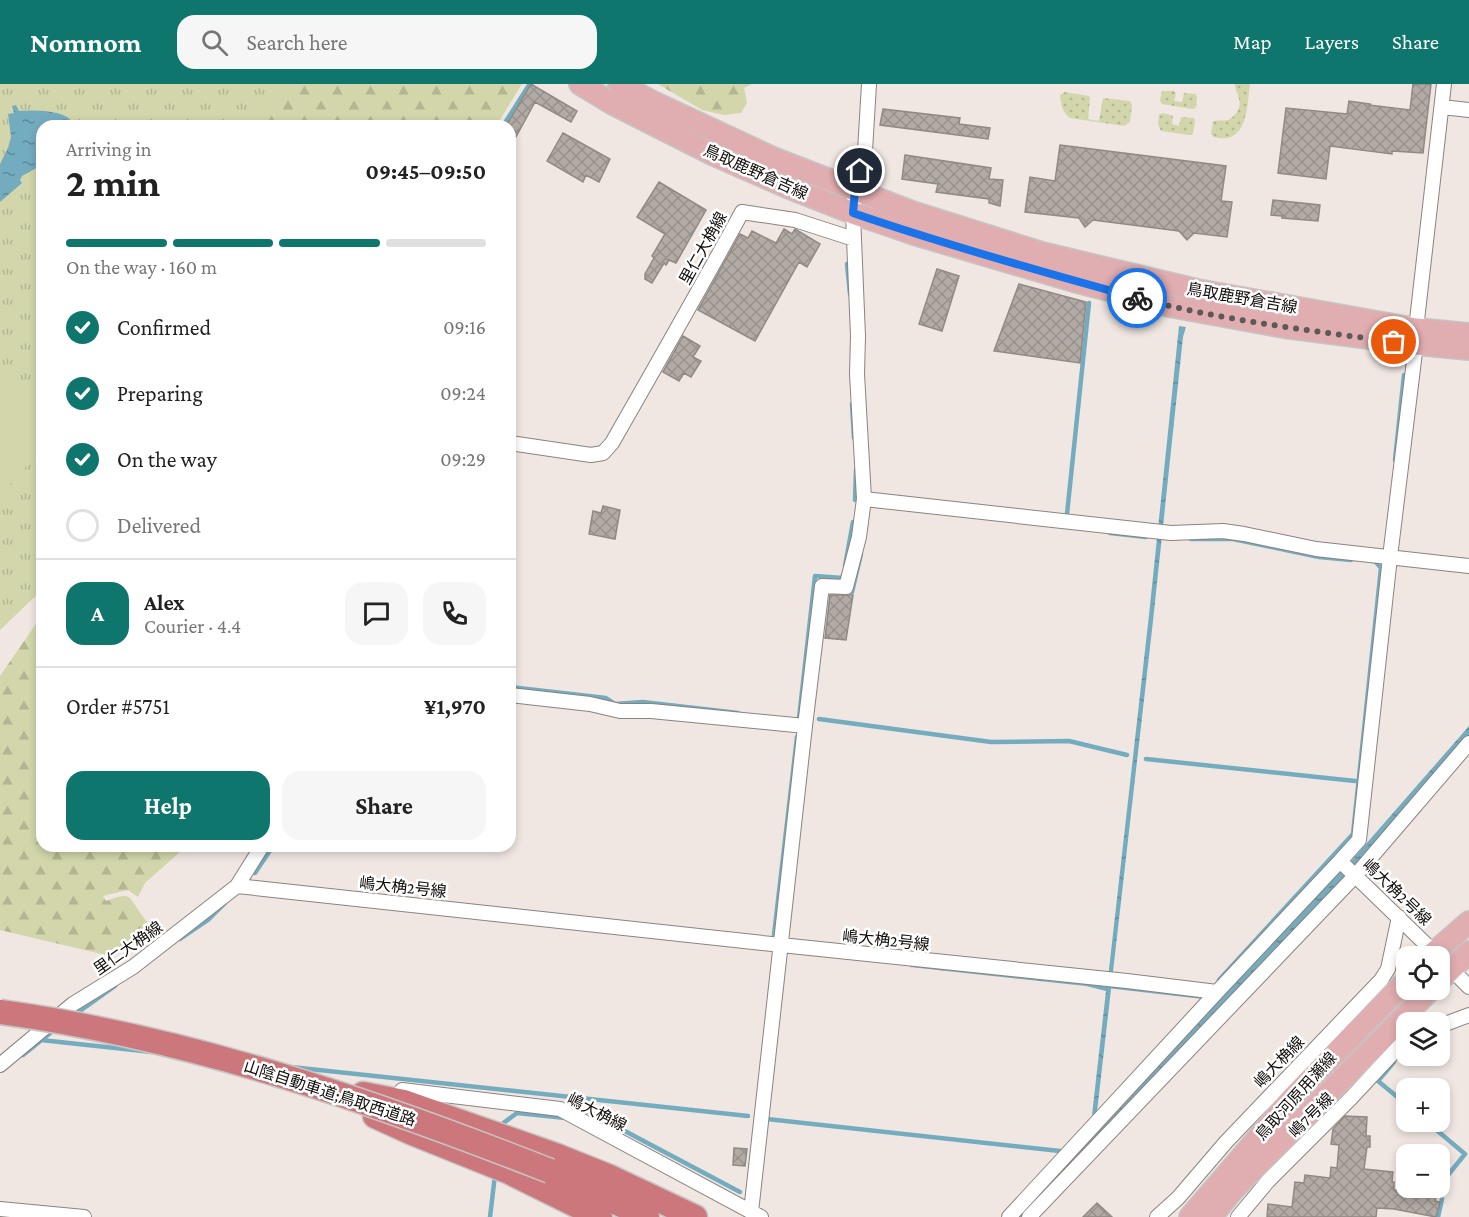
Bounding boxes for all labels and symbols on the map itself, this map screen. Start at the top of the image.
street label: 鳥取鹿野倉吉線 [701,141,811,203]
pin [834,145,885,196]
street label: 里仁大桷線 [676,209,730,287]
courier [1107,268,1167,328]
street label: 鳥取鹿野倉吉線 [1185,280,1299,316]
pin [1368,316,1419,367]
street label: 嶋大桷2号線 [1360,855,1434,929]
street label: 嶋大桷2号線 [359,874,447,900]
street label: 里仁大桷線 [90,918,166,978]
street label: 嶋大桷2号線 [842,927,930,953]
street label: 嶋大桷線 [1251,1033,1307,1091]
street label: 鳥取河原用瀬線 [1252,1049,1340,1143]
street label: 山陰自動車道;鳥取西道路 [242,1057,418,1130]
street label: 嶋7号線 [1285,1089,1337,1141]
street label: 嶋大桷線 [565,1090,629,1134]

